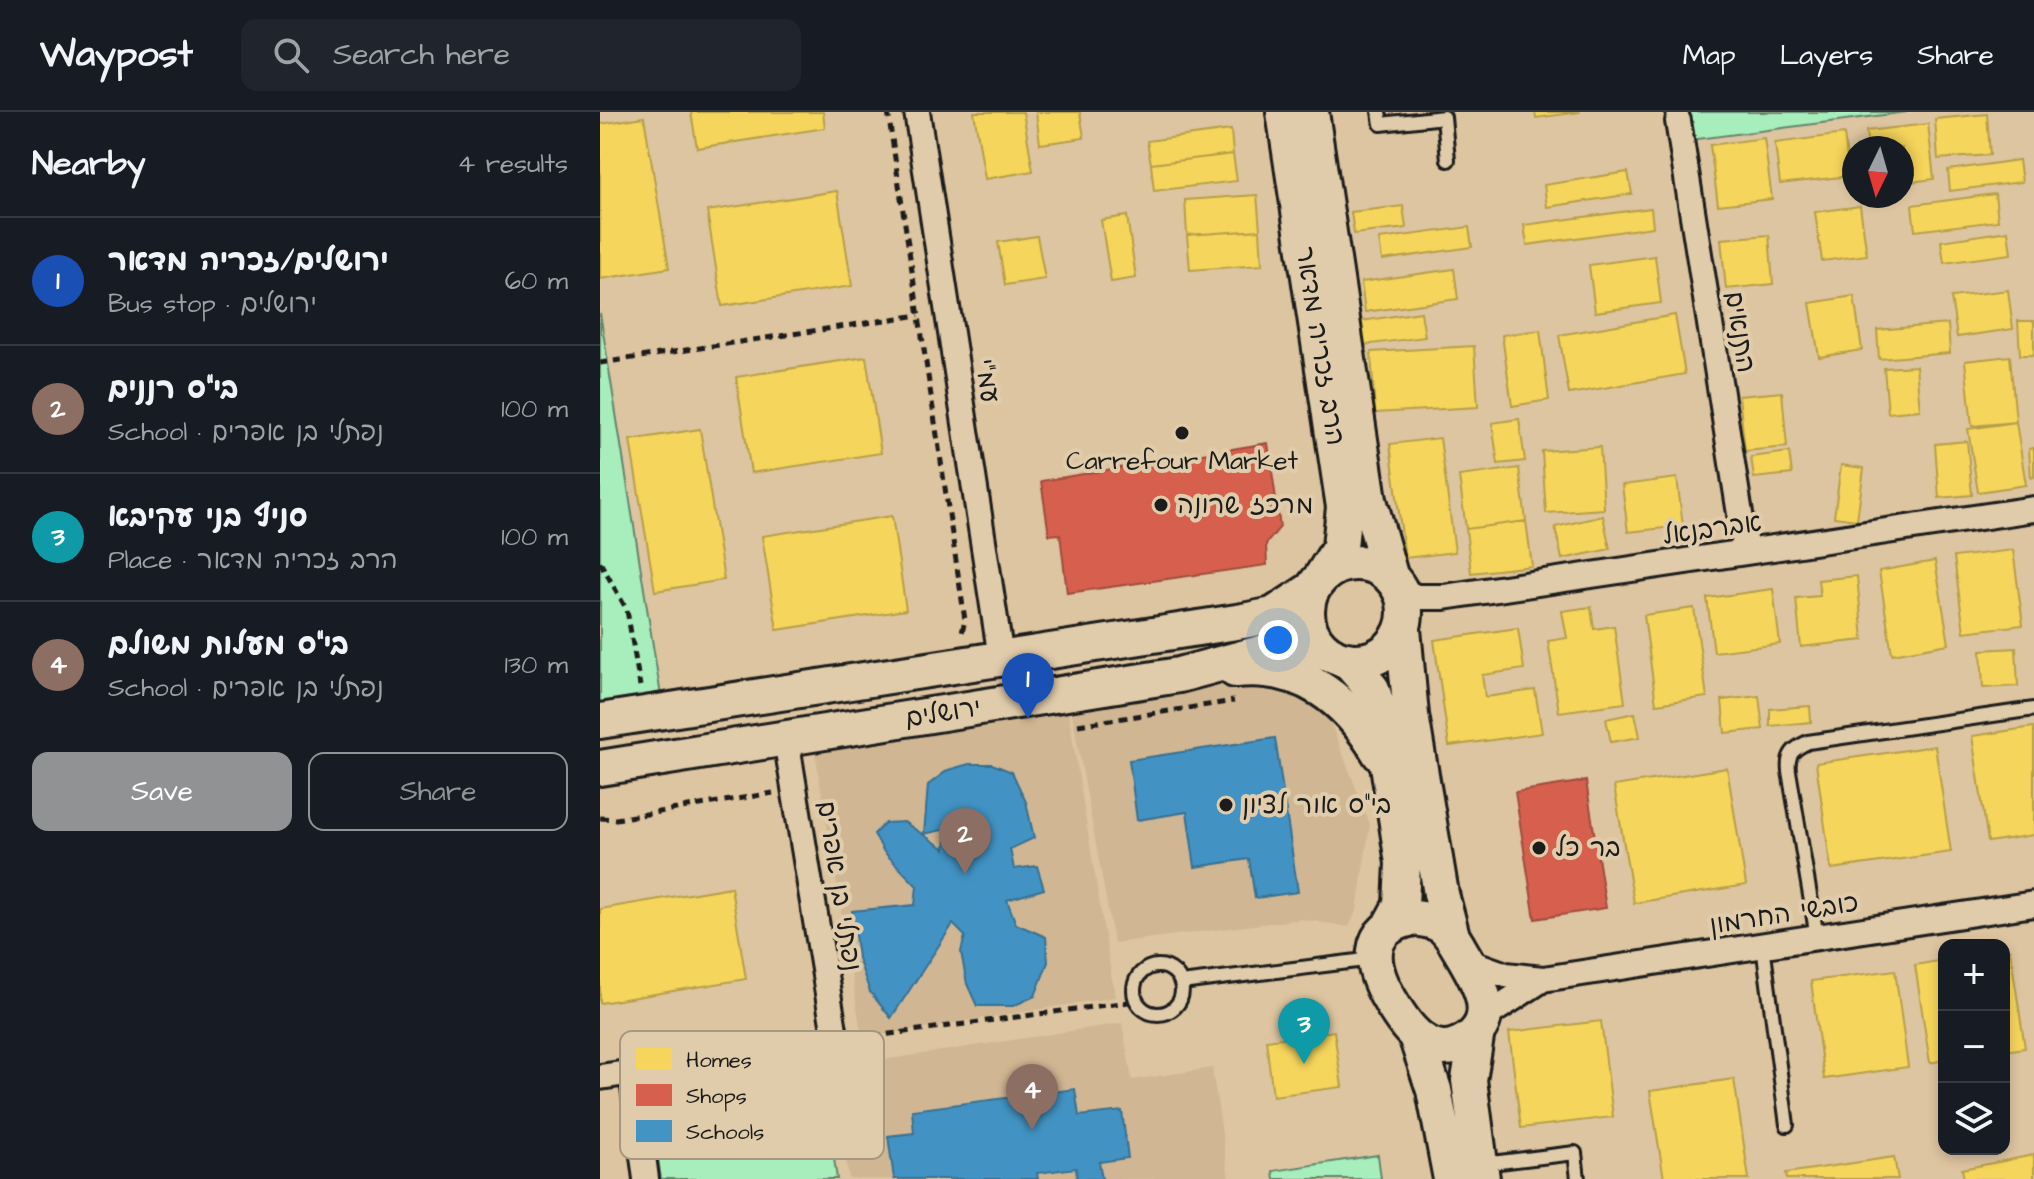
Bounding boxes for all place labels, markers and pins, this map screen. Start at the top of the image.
marker: Carrefour Market [1173,424,1191,442]
place label: Carrefour Market [1066,443,1299,479]
place label: מרכז שרונה [1177,487,1313,523]
marker: מרכז שרונה [1152,496,1170,514]
pin: 1 [1002,653,1054,719]
place label: בי"ס אור לציון [1242,787,1391,823]
marker: בי"ס אור לציון [1217,796,1235,814]
pin: 2 [939,808,991,874]
place label: בר כל [1555,830,1620,866]
marker: בר כל [1530,839,1548,857]
pin: 3 [1278,998,1330,1064]
pin: 4 [1006,1064,1058,1130]

